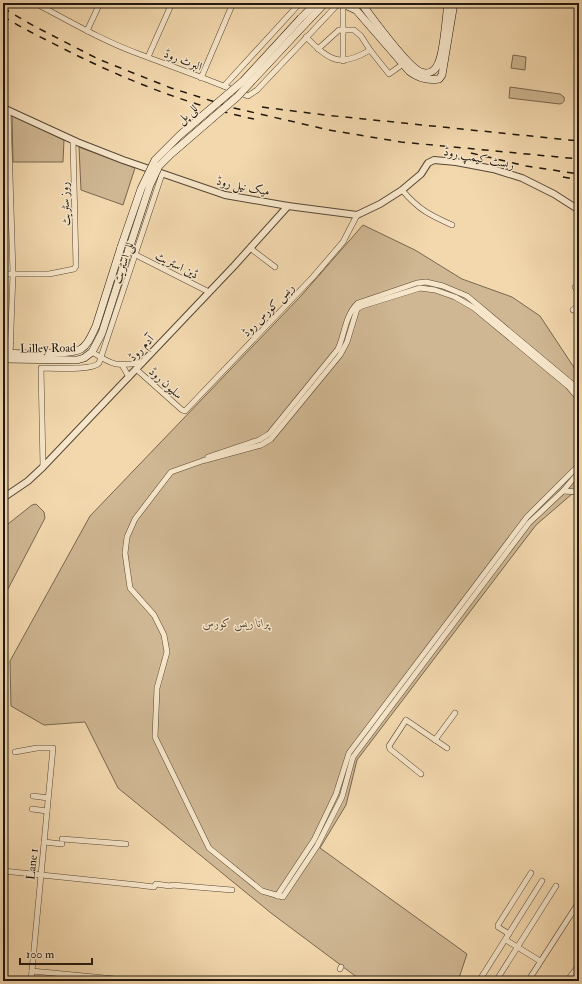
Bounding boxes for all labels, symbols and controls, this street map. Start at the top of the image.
street label: البرٹ روڈ [161,46,205,75]
street label: للی پل [174,101,202,128]
street label: ریسٹ کیمپ روڈ [442,144,516,174]
street label: میک نیل روڈ [215,174,271,200]
street label: روز سٹریٹ [57,181,74,226]
street label: للی اسٹریٹ [110,241,138,286]
street label: ڈین اسٹریٹ [153,248,201,283]
street label: ریس کورس روڈ [239,280,298,341]
street label: آدم روڈ [124,330,161,367]
street label: Lilley Road [20,341,76,356]
street label: سلیون روڈ [146,364,186,403]
park label: پرانا ریس کورس [202,616,271,632]
street label: Lane 1 [23,848,42,881]
scale bar [20,940,92,966]
text: 100 m [26,947,55,962]

